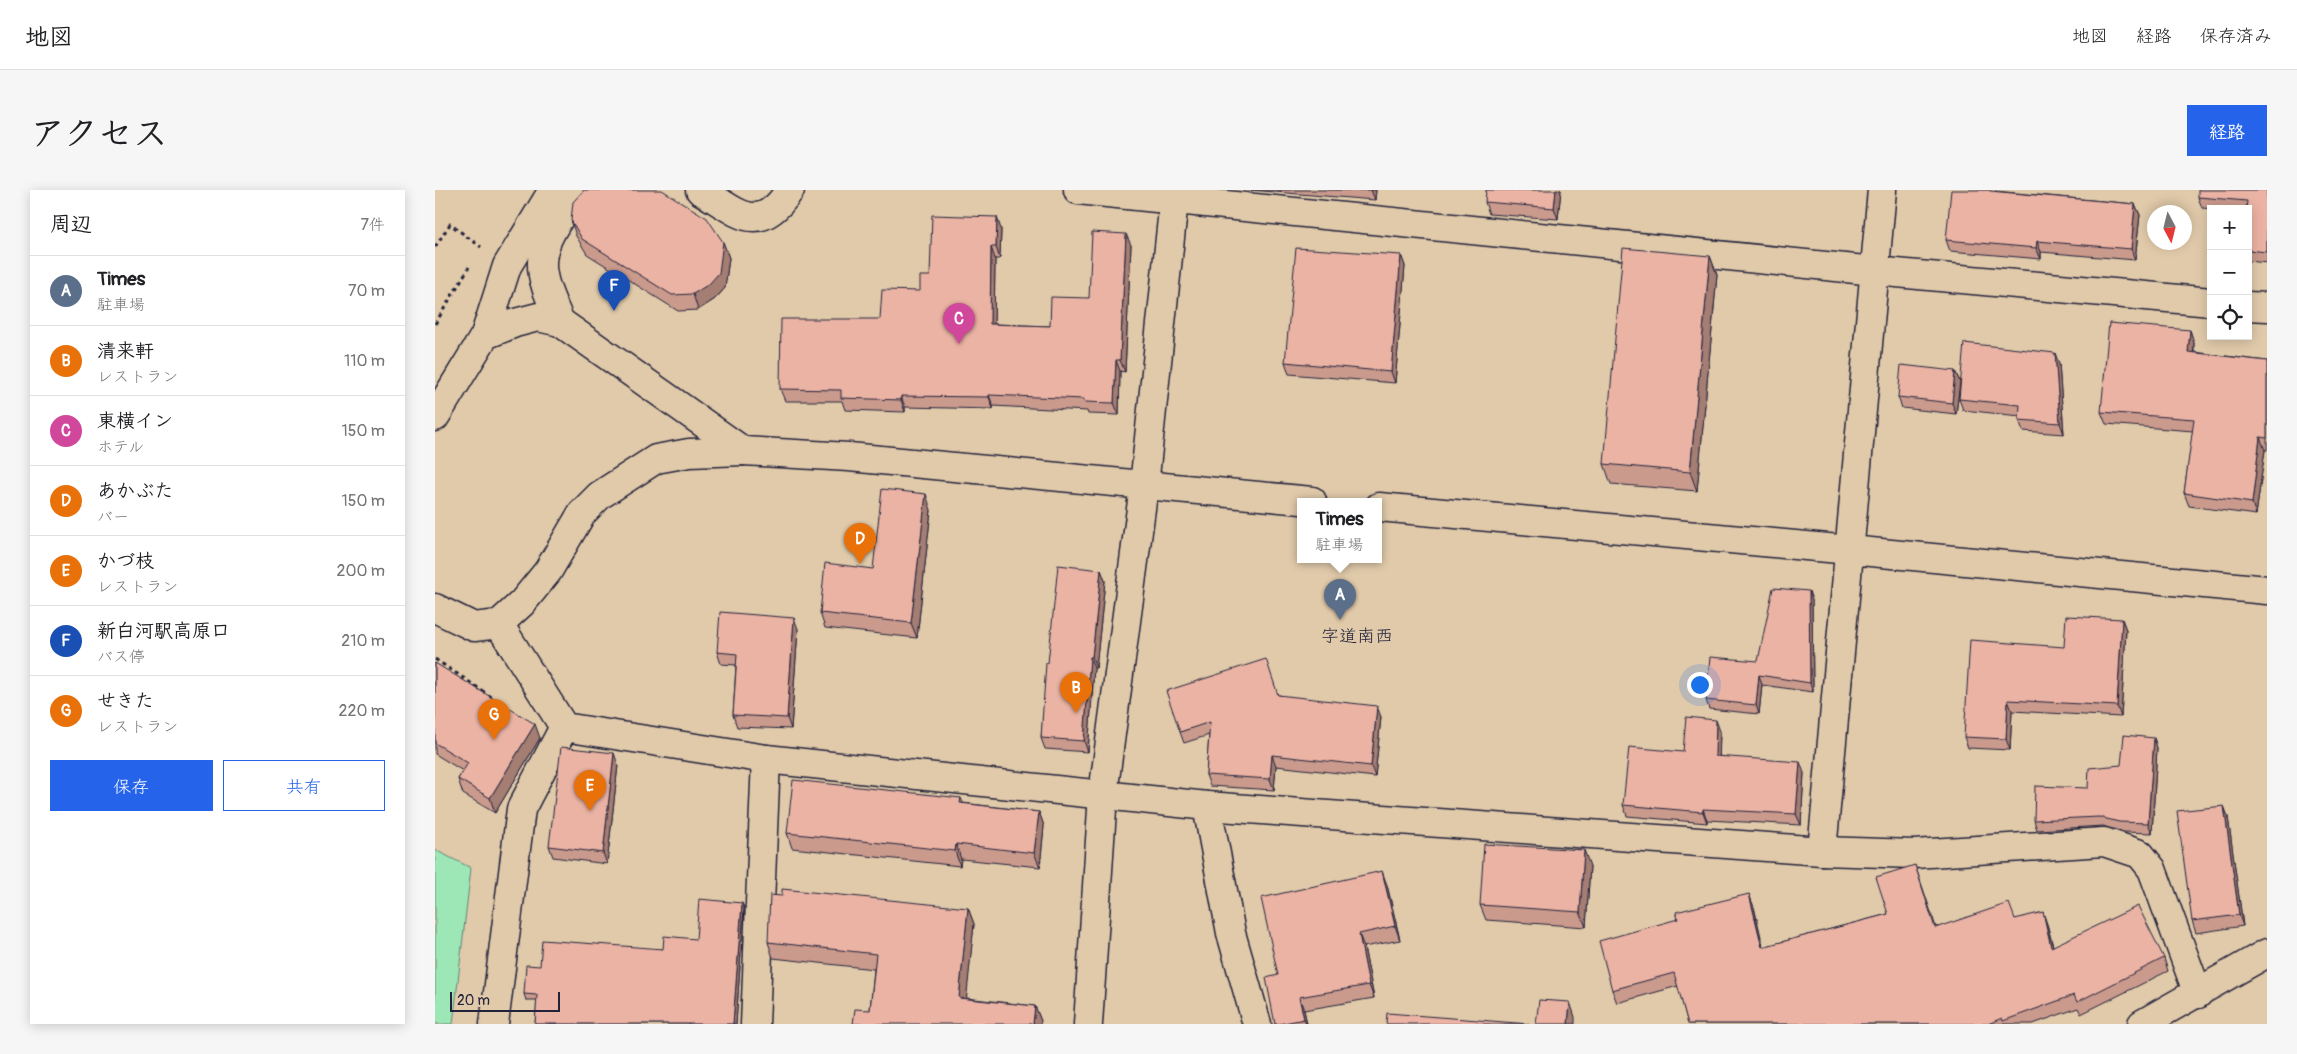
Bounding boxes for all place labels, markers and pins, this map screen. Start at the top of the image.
pin: F [598,270,630,311]
pin: C [943,303,975,344]
pin: D [844,523,876,564]
pin: A [1324,579,1356,620]
pin: B [1060,672,1092,713]
pin: G [478,699,510,740]
pin: E [574,770,606,811]

